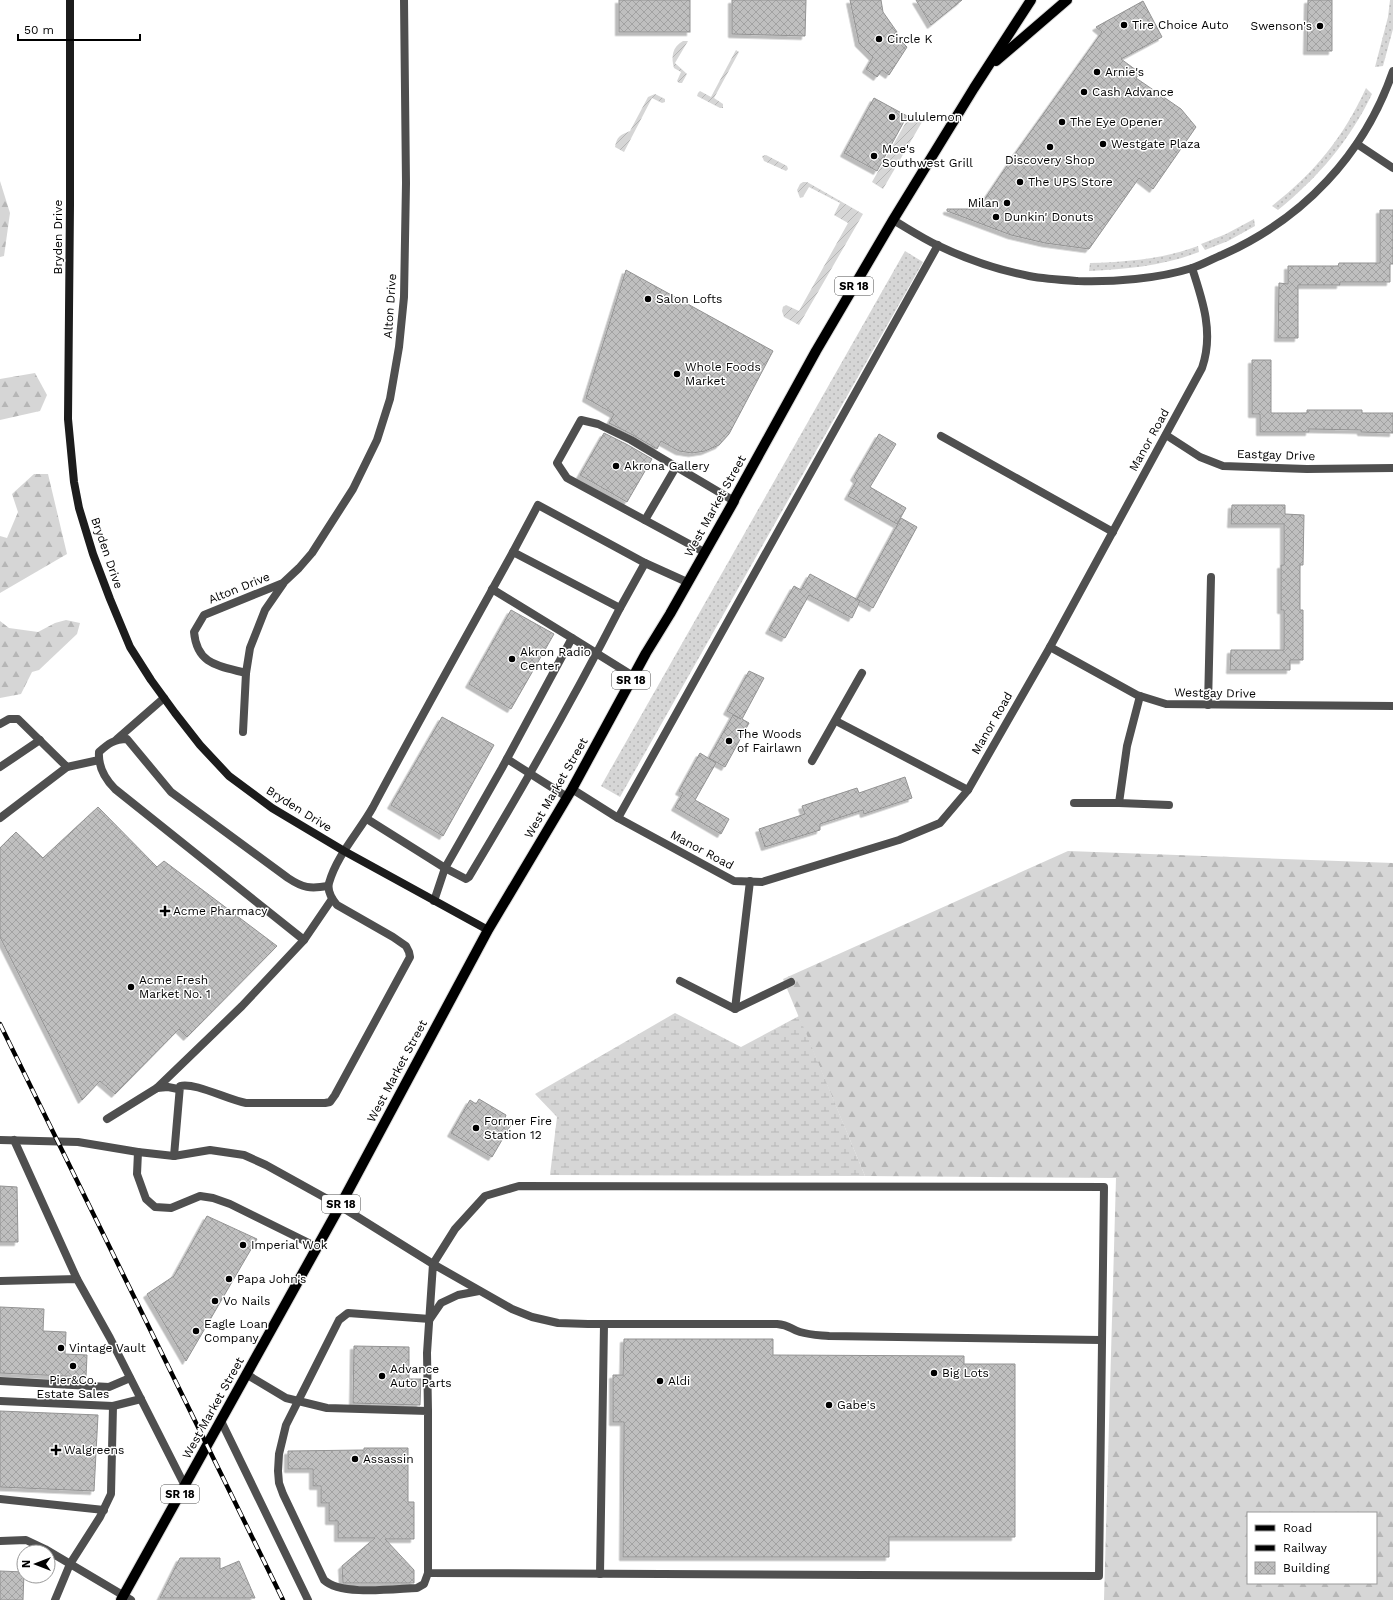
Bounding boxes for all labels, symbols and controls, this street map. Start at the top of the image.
scale bar [18,16,140,42]
place label: Tire Choice Auto [1132,18,1229,32]
place label: Swenson's [1250,19,1312,33]
marker: Tire Choice Auto [1119,20,1129,30]
marker: Swenson's [1315,21,1325,31]
text: 50 m [24,23,54,37]
place label: Circle K [887,32,933,46]
marker: Circle K [874,34,884,44]
place label: Arnie's [1105,65,1144,79]
marker: Arnie's [1092,67,1102,77]
place label: Cash Advance [1092,85,1174,99]
marker: Cash Advance [1079,87,1089,97]
place label: Lululemon [900,110,962,124]
marker: Lululemon [887,112,897,122]
place label: The Eye Opener [1070,115,1163,129]
marker: The Eye Opener [1057,117,1067,127]
place label: Westgate Plaza [1111,137,1201,151]
marker: Westgate Plaza [1098,139,1108,149]
place label: Moe's Southwest Grill [882,142,973,170]
marker: Discovery Shop [1045,142,1055,152]
marker: Moe's Southwest Grill [869,151,879,161]
place label: Discovery Shop [1005,153,1095,167]
place label: The UPS Store [1028,175,1113,189]
marker: The UPS Store [1015,177,1025,187]
place label: Milan [968,196,999,210]
marker: Milan [1002,198,1012,208]
street label: Bryden Drive [51,200,65,274]
place label: Dunkin' Donuts [1004,210,1094,224]
marker: Dunkin' Donuts [991,212,1001,222]
street label: Alton Drive [381,273,399,339]
road number: SR 18 [835,277,873,295]
place label: Salon Lofts [656,292,722,306]
marker: Salon Lofts [643,294,653,304]
place label: Whole Foods Market [685,360,761,388]
marker: Whole Foods Market [672,369,682,379]
street label: Manor Road [1126,406,1172,474]
street label: Eastgay Drive [1237,447,1316,463]
street label: West Market Street [681,453,749,559]
place label: Akrona Gallery [624,459,710,473]
marker: Akrona Gallery [611,461,621,471]
street label: Bryden Drive [88,515,126,591]
street label: Alton Drive [206,569,272,607]
place label: Akron Radio Center [520,645,591,673]
marker: Akron Radio Center [507,654,517,664]
road number: SR 18 [612,671,650,689]
street label: Westgay Drive [1174,685,1256,701]
street label: Manor Road [969,689,1015,757]
place label: The Woods of Fairlawn [737,727,802,755]
street label: West Market Street [521,735,591,841]
marker: The Woods of Fairlawn [724,736,734,746]
street label: Bryden Drive [264,783,334,835]
street label: Manor Road [668,827,736,873]
place label: Acme Pharmacy [173,904,268,918]
marker: Acme Pharmacy [160,906,170,916]
place label: Acme Fresh Market No. 1 [139,973,211,1001]
marker: Acme Fresh Market No. 1 [126,982,136,992]
street label: West Market Street [364,1017,430,1125]
place label: Former Fire Station 12 [484,1114,552,1142]
marker: Former Fire Station 12 [471,1123,481,1133]
road number: SR 18 [322,1195,360,1213]
place label: Imperial Wok [251,1238,328,1252]
marker: Imperial Wok [238,1240,248,1250]
place label: Papa John's [237,1272,306,1286]
marker: Papa John's [224,1274,234,1284]
place label: Vo Nails [223,1294,270,1308]
marker: Vo Nails [210,1296,220,1306]
place label: Eagle Loan Company [204,1317,268,1345]
marker: Eagle Loan Company [191,1326,201,1336]
place label: Vintage Vault [69,1341,146,1355]
marker: Vintage Vault [56,1343,66,1353]
street label: West Market Street [179,1355,247,1461]
marker: Pier&Co. Estate Sales [68,1361,78,1371]
place label: Advance Auto Parts [390,1362,452,1390]
place label: Big Lots [942,1366,989,1380]
marker: Big Lots [929,1368,939,1378]
marker: Advance Auto Parts [377,1371,387,1381]
place label: Pier&Co. Estate Sales [37,1373,109,1401]
place label: Aldi [668,1374,690,1388]
marker: Aldi [655,1376,665,1386]
place label: Gabe's [837,1398,876,1412]
marker: Gabe's [824,1400,834,1410]
place label: Walgreens [64,1443,124,1457]
marker: Walgreens [51,1445,61,1455]
place label: Assassin [363,1452,414,1466]
marker: Assassin [350,1454,360,1464]
road number: SR 18 [161,1485,199,1503]
legend [1247,1512,1377,1584]
text: Road [1283,1521,1312,1535]
text: Railway [1283,1541,1328,1555]
north arrow [16,1544,56,1584]
text: N [20,1560,33,1568]
text: Building [1283,1561,1330,1575]

